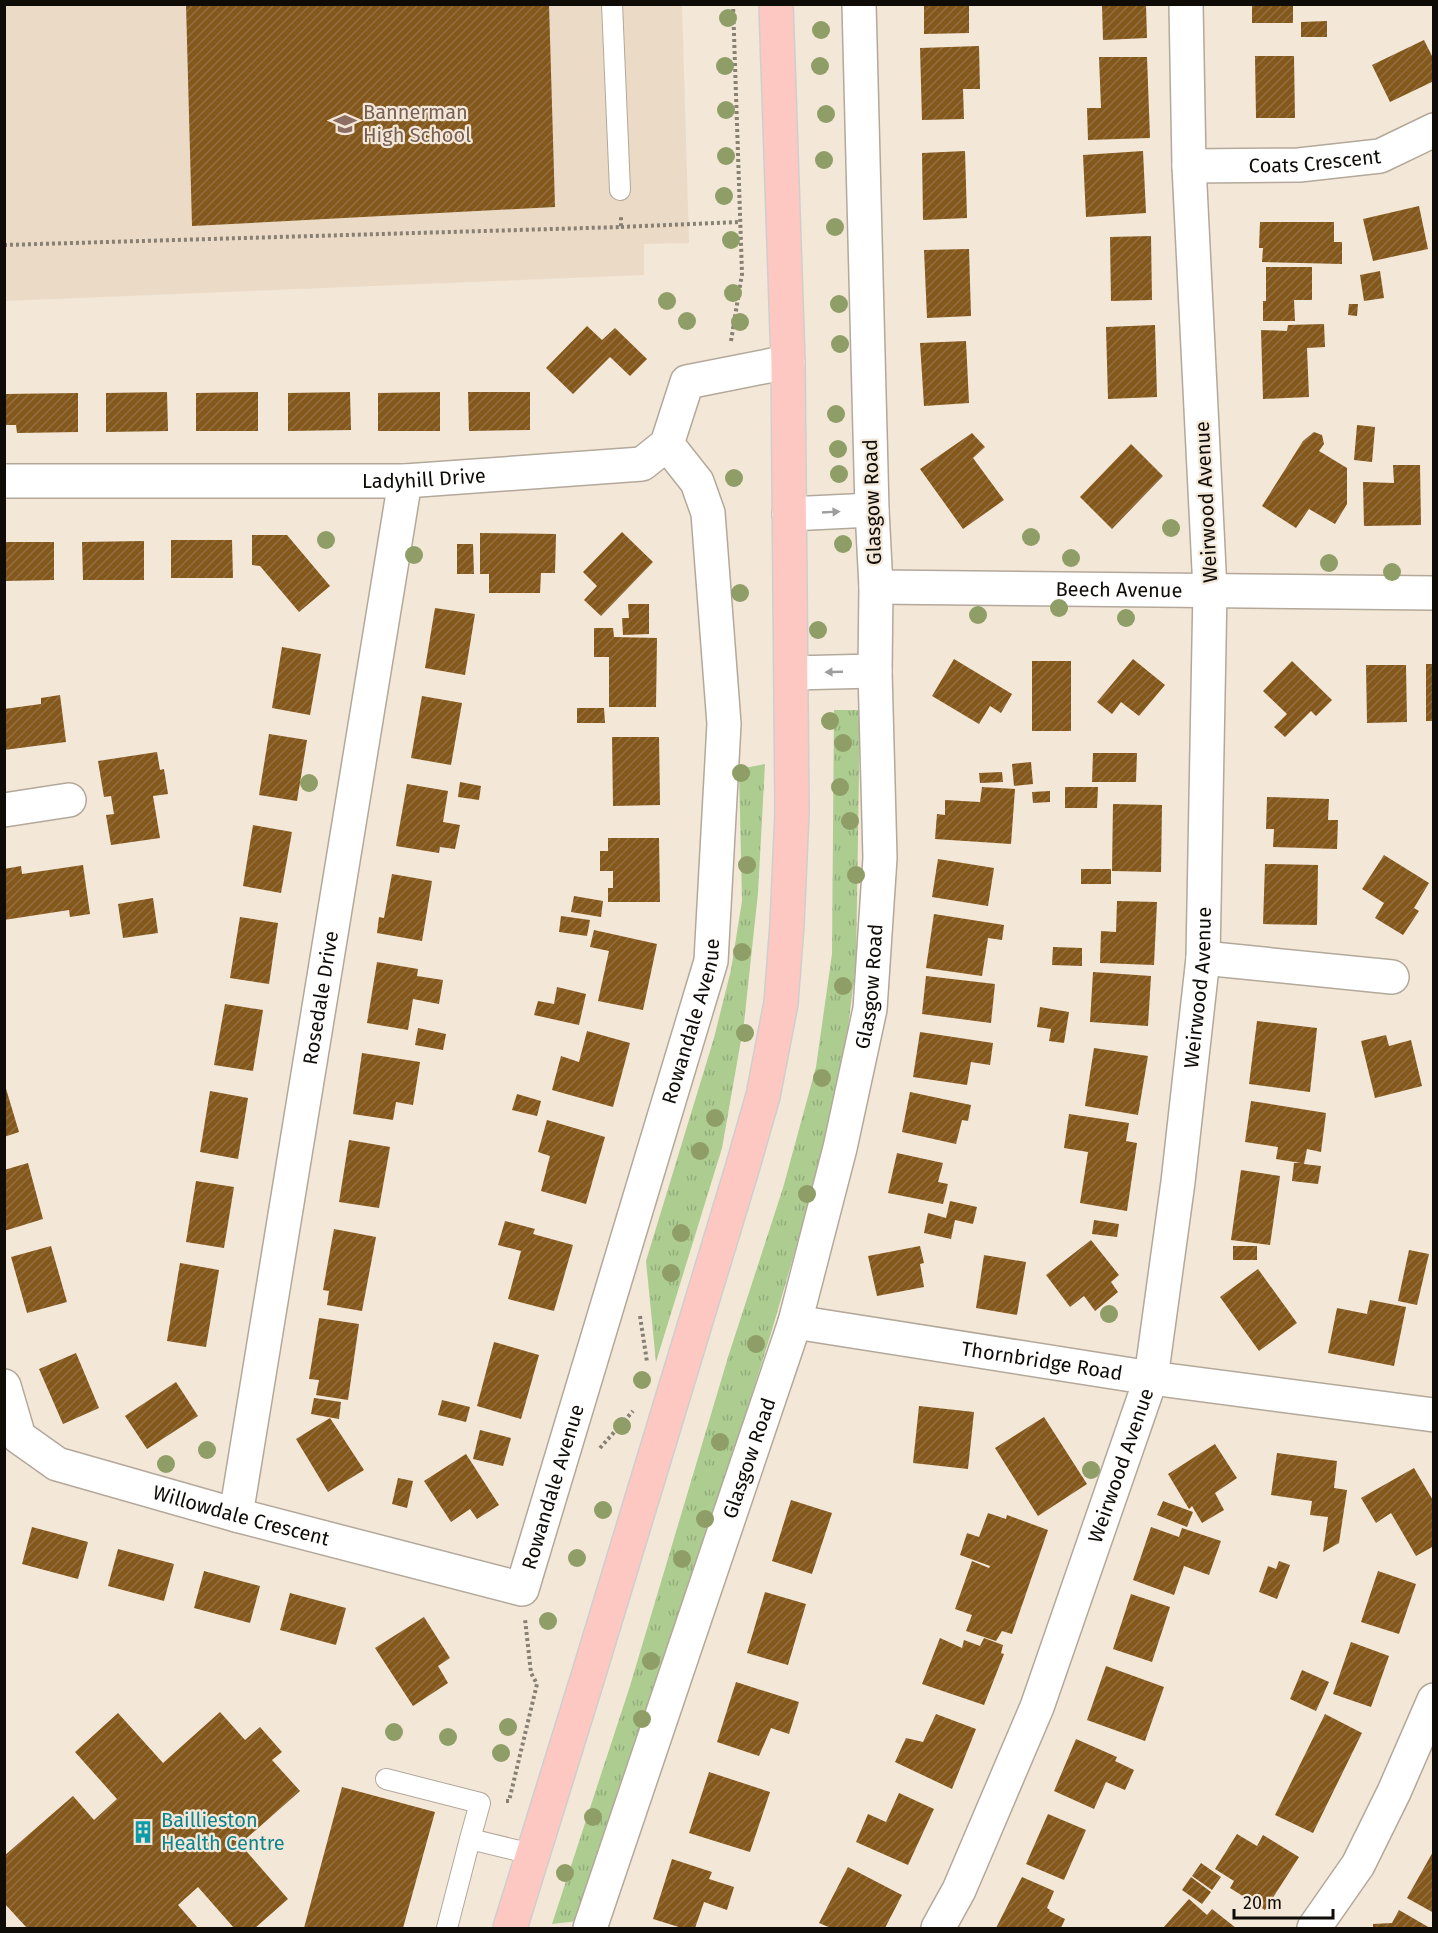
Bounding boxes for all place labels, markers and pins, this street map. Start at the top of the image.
place label: Bannerman High School [363,100,471,147]
school or university icon: Bannerman High School [332,111,358,137]
place label: Baillieston Health Centre [161,1808,285,1855]
building icon: Baillieston Health Centre [130,1819,156,1845]

